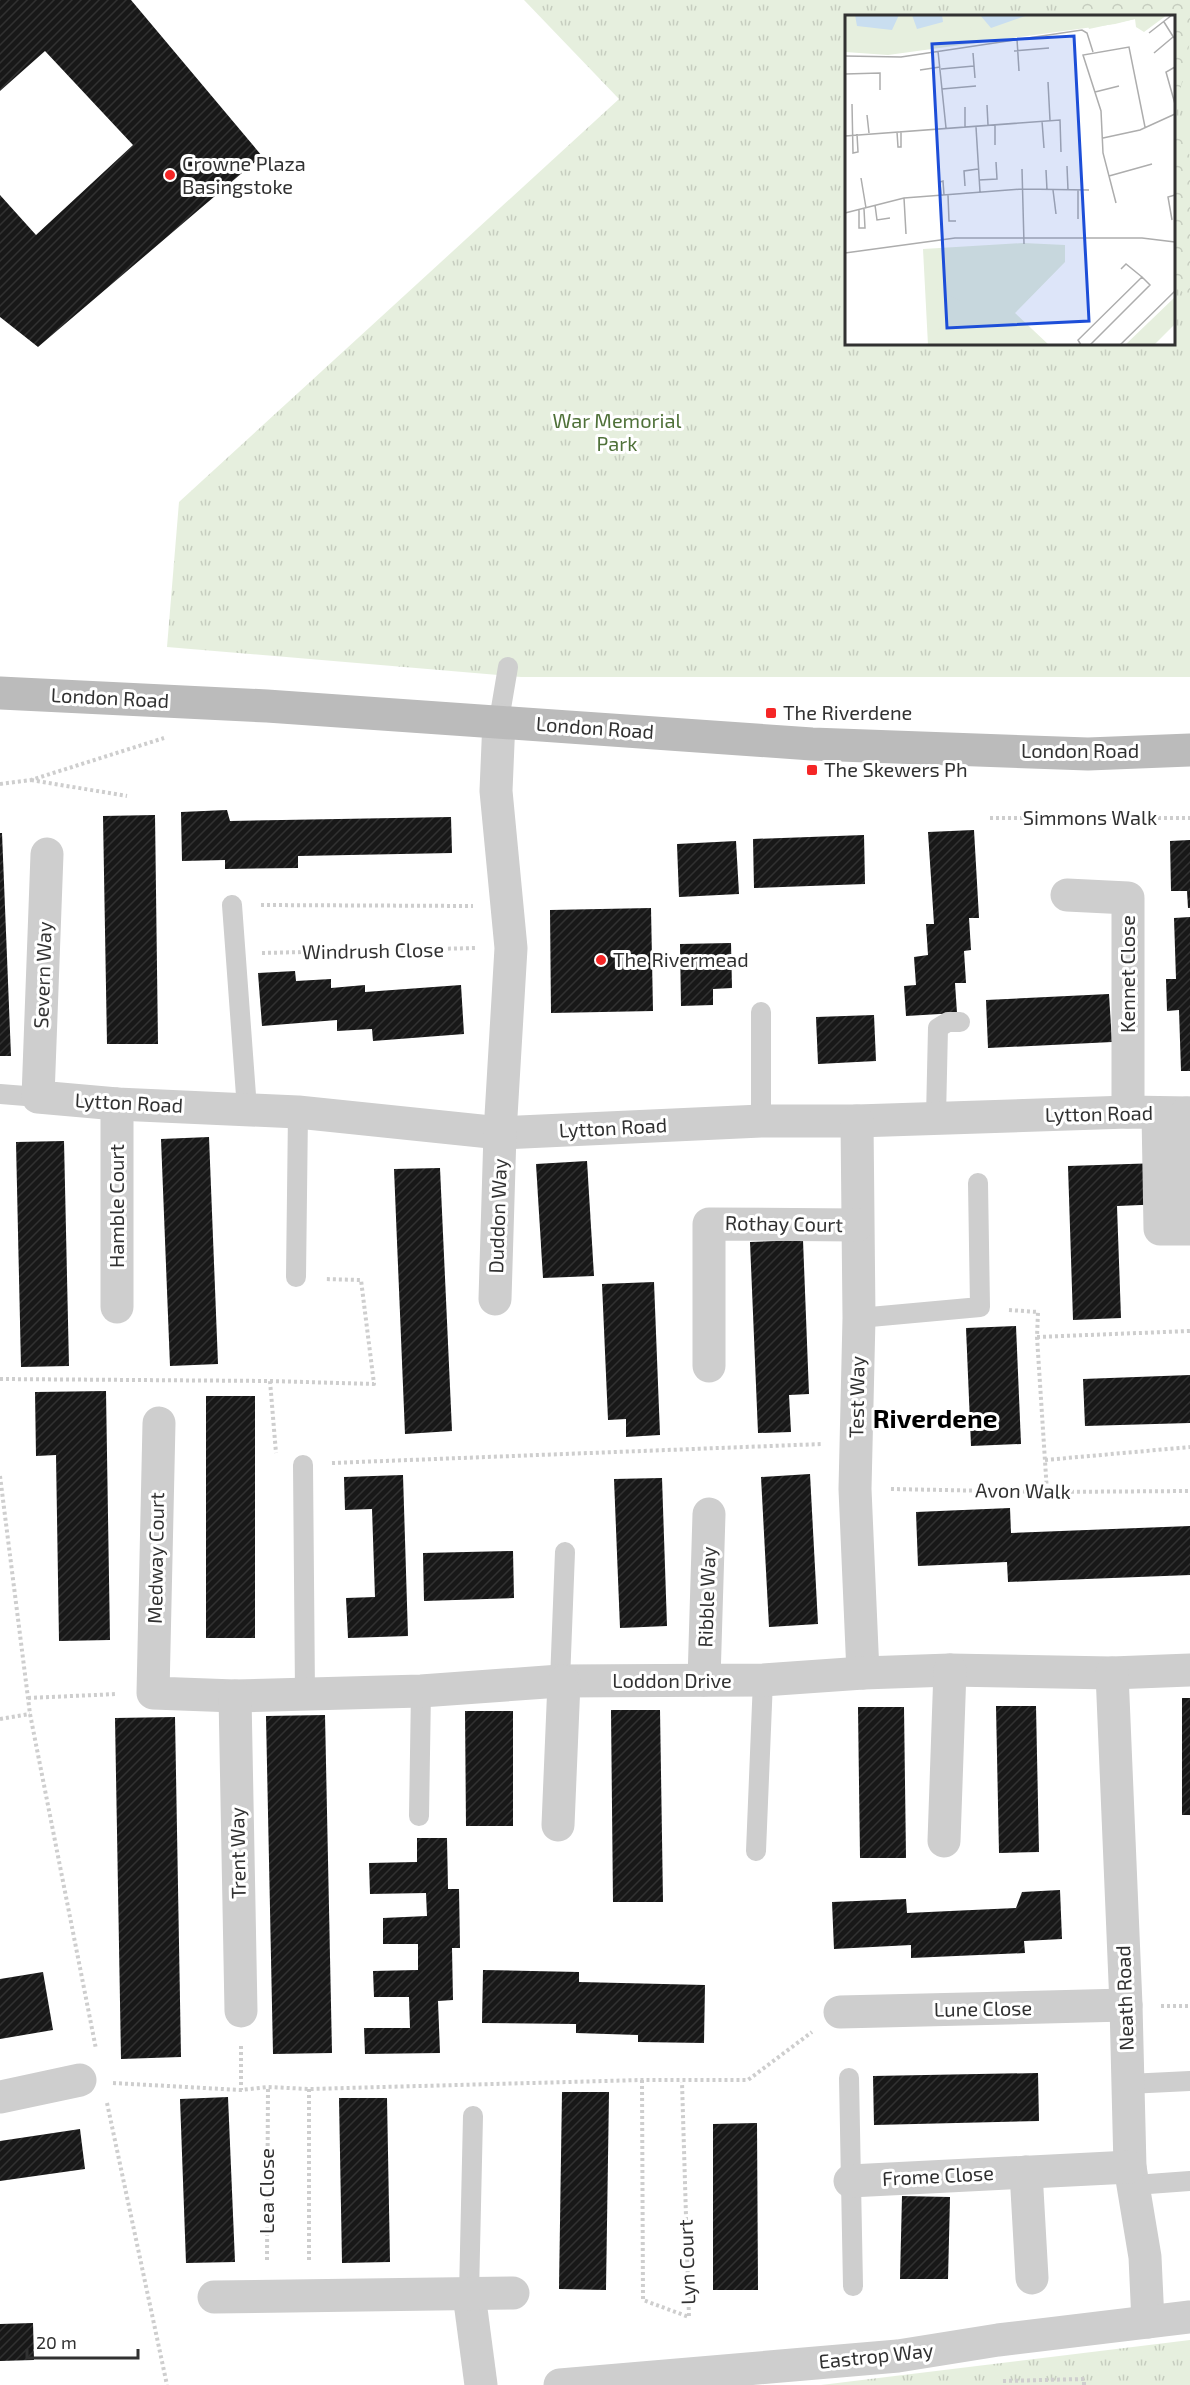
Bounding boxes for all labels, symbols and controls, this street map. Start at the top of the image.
inset map [845,15,1175,345]
place label: Crowne Plaza Basingstoke [182,151,306,198]
marker: Crowne Plaza Basingstoke [163,168,177,182]
park label: War Memorial Park [553,408,681,455]
street label: London Road [50,682,170,712]
place label: The Riverdene [783,700,912,724]
marker: The Riverdene [764,706,778,720]
street label: London Road [535,711,655,743]
street label: London Road [1021,738,1139,762]
place label: The Skewers Ph [824,757,968,781]
marker: The Skewers Ph [805,763,819,777]
street label: Simmons Walk [1023,805,1157,829]
street label: Kennet Close [1115,915,1139,1033]
street label: Severn Way [28,921,56,1029]
street label: Windrush Close [302,937,444,963]
place label: The Rivermead [613,947,749,971]
marker: The Rivermead [594,953,608,967]
street label: Lytton Road [74,1087,184,1117]
street label: Lytton Road [1045,1100,1153,1126]
street label: Lytton Road [558,1112,668,1142]
street label: Hamble Court [104,1144,128,1268]
street label: Duddon Way [483,1158,511,1274]
street label: Rothay Court [725,1210,844,1236]
street label: Test Way [843,1355,869,1438]
district label: Riverdene [873,1402,997,1433]
street label: Avon Walk [975,1477,1071,1503]
street label: Medway Court [142,1492,168,1624]
street label: Ribble Way [692,1546,720,1648]
street label: Loddon Drive [612,1668,732,1692]
street label: Trent Way [224,1806,250,1899]
street label: Neath Road [1110,1945,1138,2051]
street label: Lune Close [934,1995,1032,2021]
street label: Lea Close [254,2148,278,2234]
street label: Frome Close [881,2160,994,2190]
street label: Lyn Court [673,2219,699,2305]
scale bar [27,2322,138,2360]
text: 20 m [36,2331,77,2353]
street label: Eastrop Way [817,2337,935,2373]

